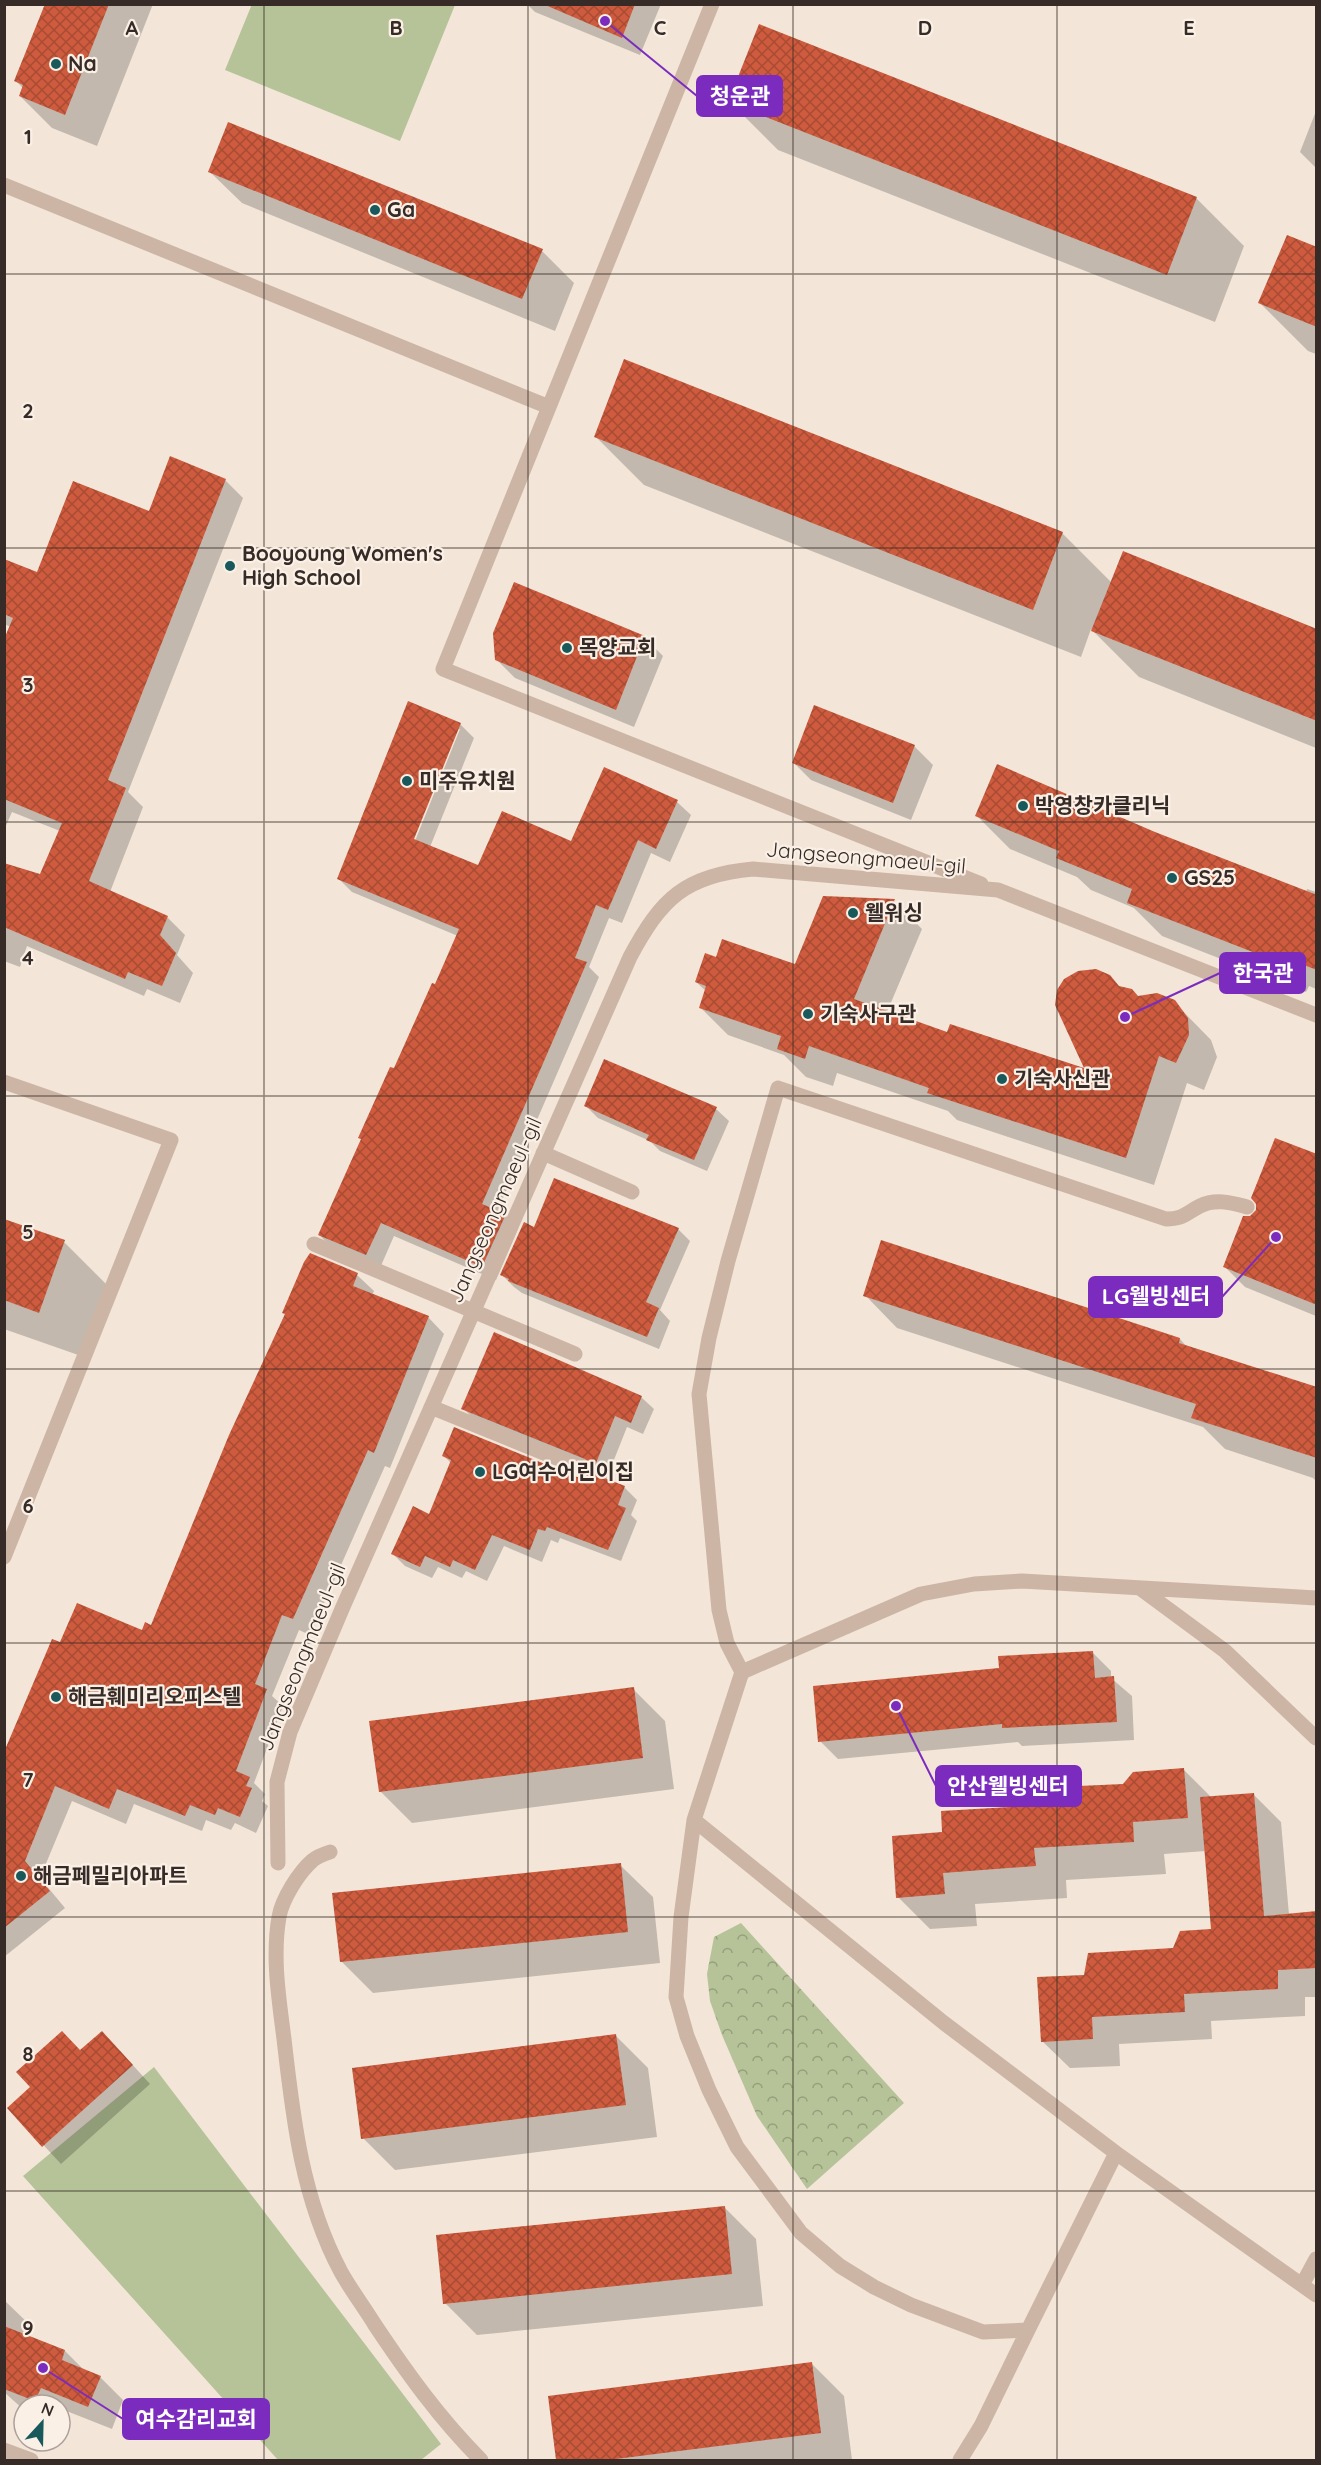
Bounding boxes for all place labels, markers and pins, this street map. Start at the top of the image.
place label: Na [68,50,97,76]
marker: Na [49,57,63,71]
callout: 청운관 [697,76,782,116]
place label: Ga [387,196,415,222]
marker: Ga [368,203,382,217]
place label: Booyoung Women's High School [242,540,443,590]
marker: Booyoung Women's High School [223,559,237,573]
place label: 목양교회 [579,634,656,660]
marker: 목양교회 [560,641,574,655]
place label: 미주유치원 [419,767,516,793]
marker: 미주유치원 [400,774,414,788]
place label: 박영창카클리닉 [1035,792,1170,818]
marker: 박영창카클리닉 [1016,799,1030,813]
place label: GS25 [1184,864,1235,890]
marker: GS25 [1165,871,1179,885]
place label: 웰워싱 [865,899,923,925]
marker: 웰워싱 [846,906,860,920]
callout: 한국관 [1220,953,1305,993]
place label: 기숙사구관 [820,1000,917,1026]
marker: 기숙사구관 [801,1007,815,1021]
place label: 기숙사신관 [1014,1065,1111,1091]
marker: 기숙사신관 [995,1072,1009,1086]
callout: LG웰빙센터 [1089,1277,1222,1317]
place label: LG여수어린이집 [492,1458,634,1484]
marker: LG여수어린이집 [473,1465,487,1479]
place label: 해금훼미리오피스텔 [68,1683,242,1709]
marker: 해금훼미리오피스텔 [49,1690,63,1704]
callout: 안산웰빙센터 [936,1766,1081,1806]
place label: 해금페밀리아파트 [33,1862,188,1888]
marker: 해금페밀리아파트 [14,1869,28,1883]
callout: 여수감리교회 [123,2399,269,2439]

